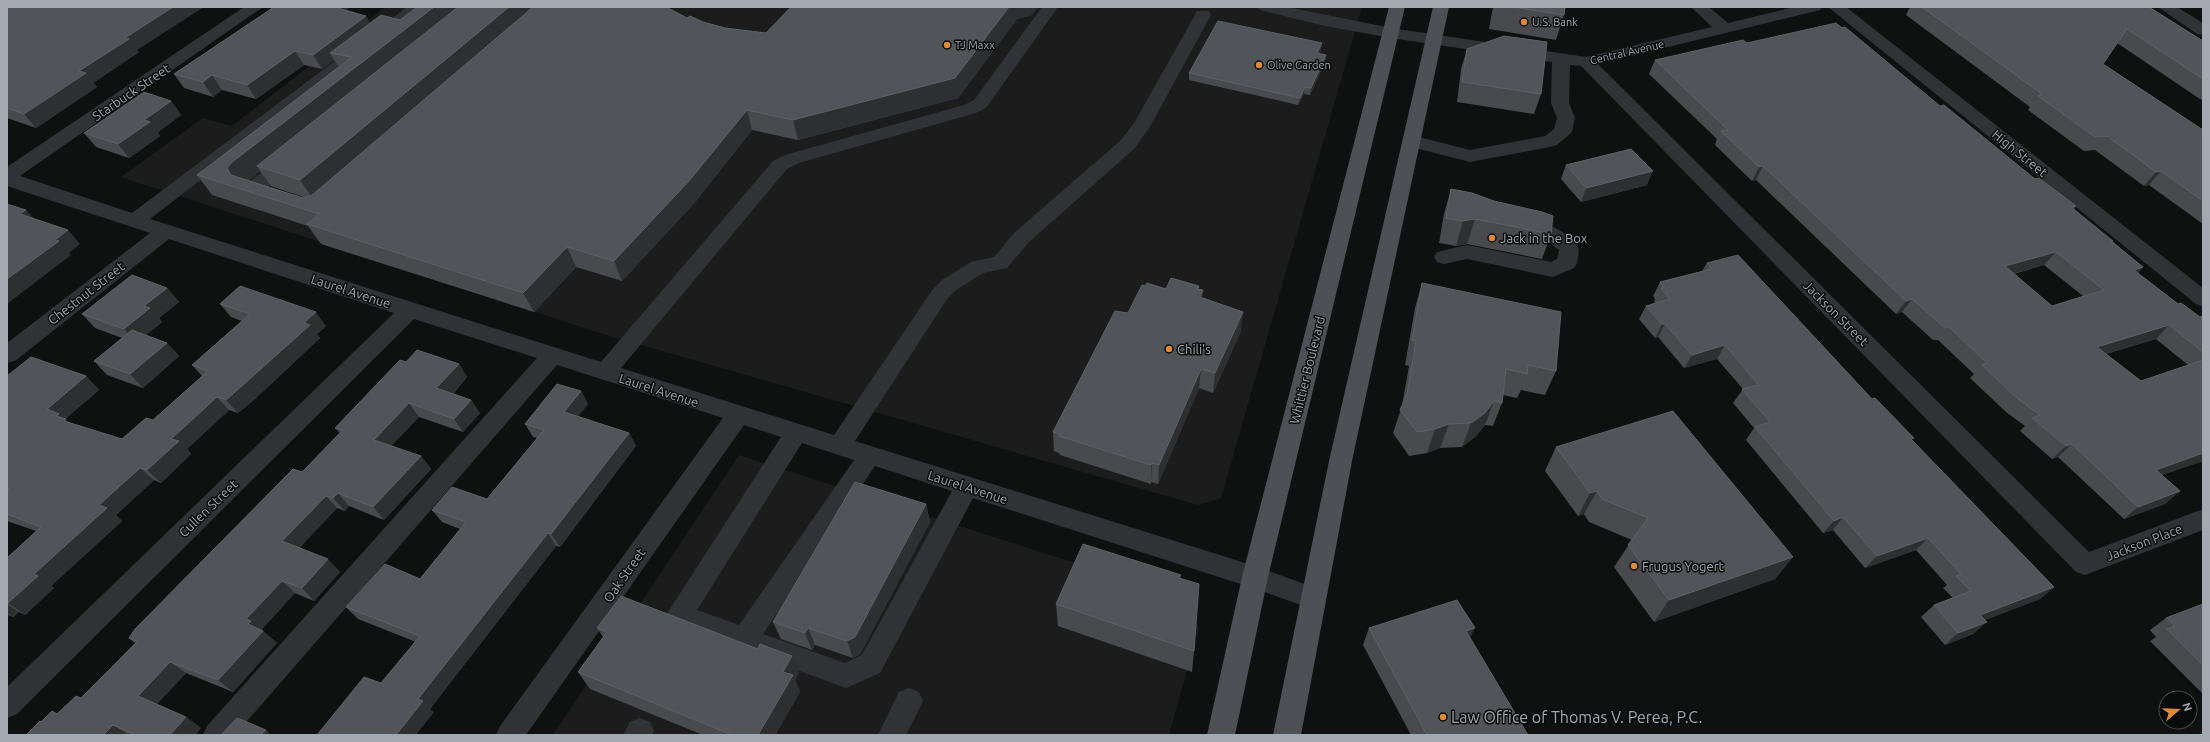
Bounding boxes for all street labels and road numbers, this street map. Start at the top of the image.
street label: Central Avenue [1589,38,1665,66]
street label: Starbuck Street [90,61,172,123]
street label: High Street [1990,127,2050,179]
street label: Chestnut Street [45,259,127,327]
street label: Laurel Avenue [309,272,393,310]
street label: Jackson Street [1801,278,1871,348]
street label: Whittier Boulevard [1287,315,1327,425]
street label: Laurel Avenue [617,371,701,409]
street label: Laurel Avenue [926,468,1010,506]
street label: Cullen Street [176,477,240,539]
street label: Jackson Place [2104,521,2184,563]
street label: Oak Street [600,545,648,605]

